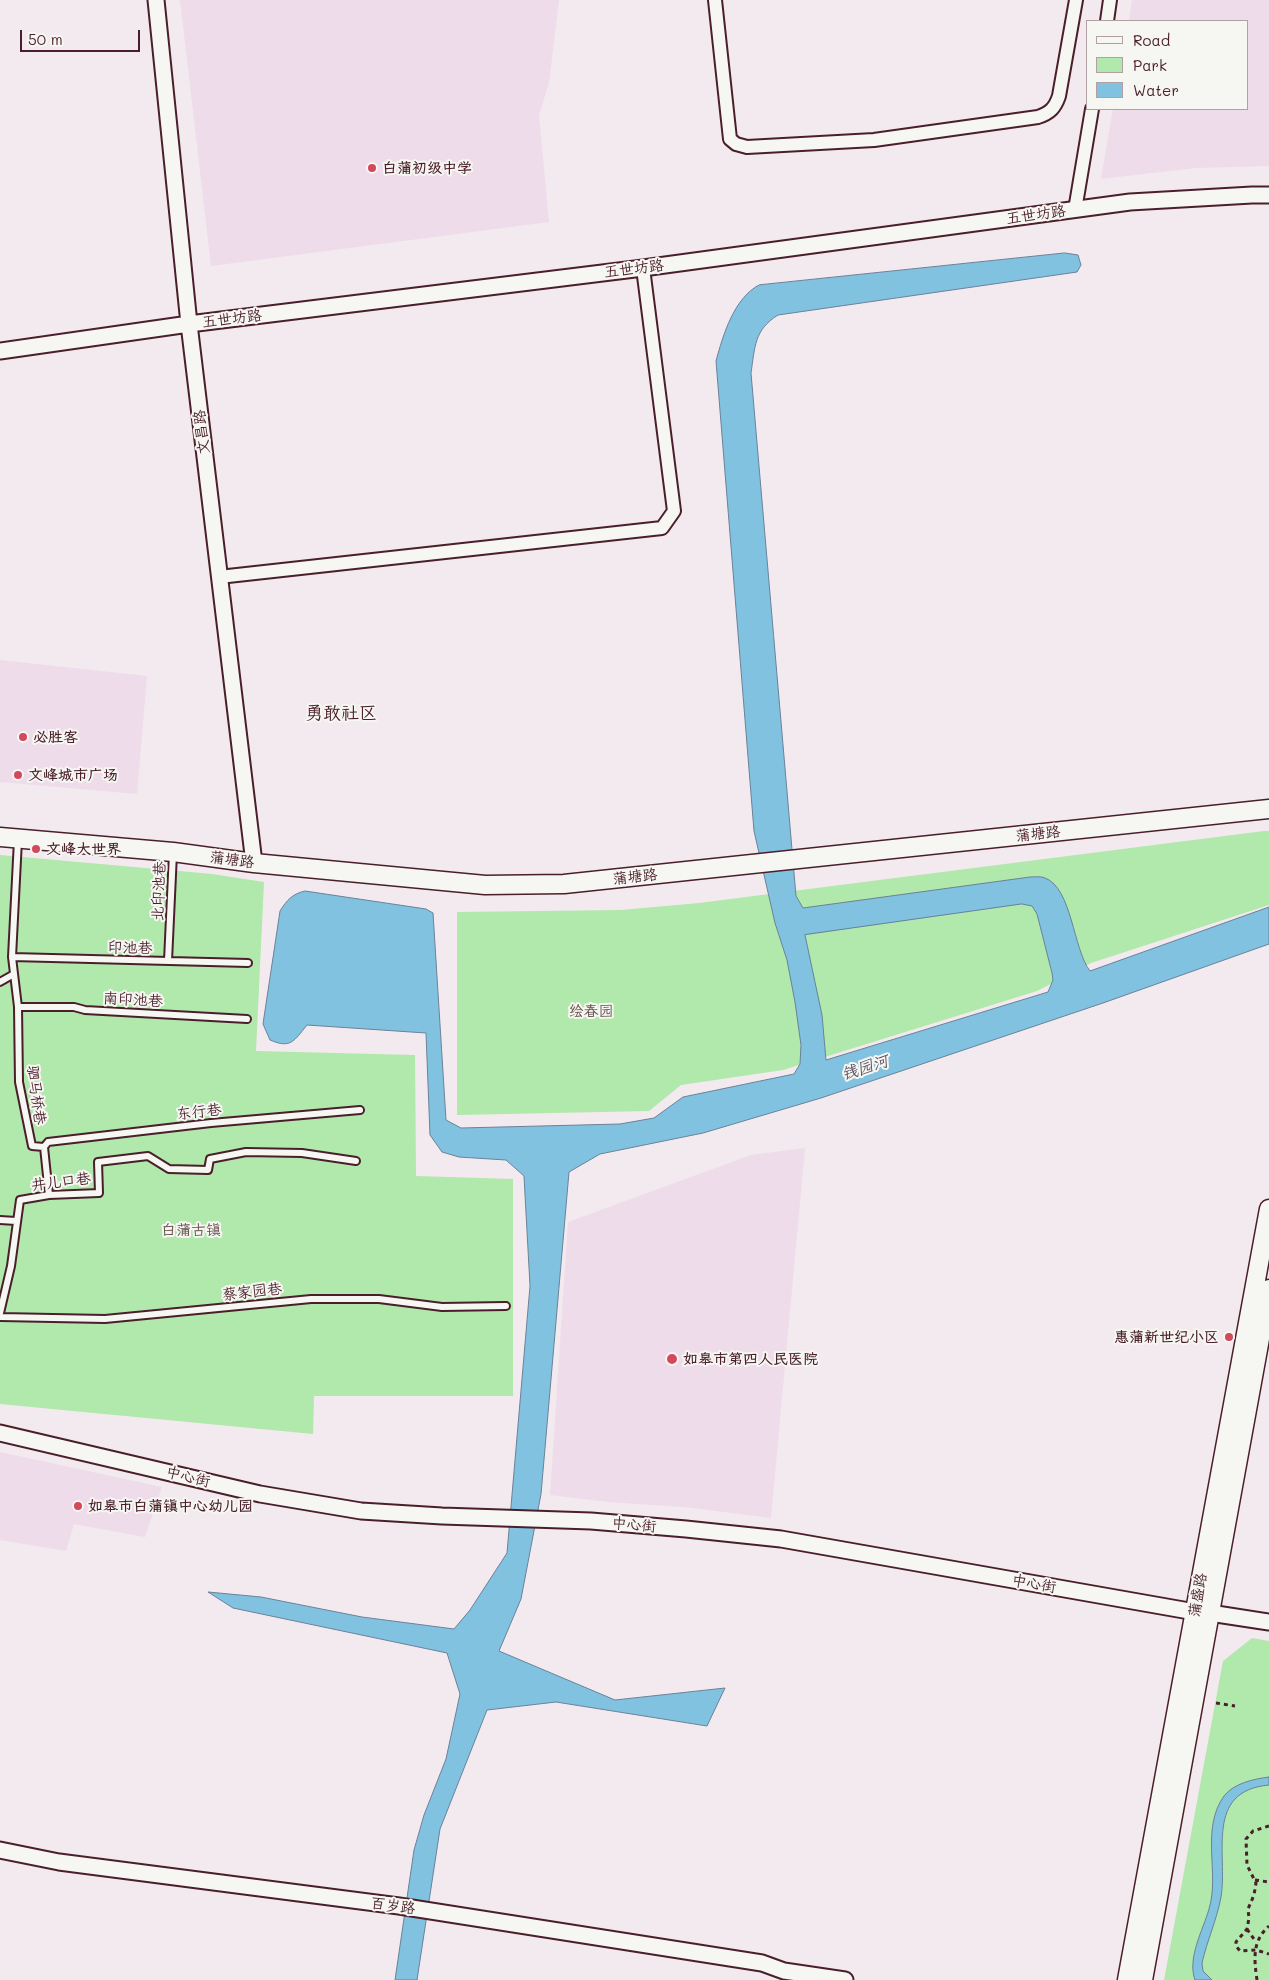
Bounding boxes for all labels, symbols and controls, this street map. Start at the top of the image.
scale bar [22,20,142,52]
legend [1086,20,1249,110]
text: 50 m [28,29,63,49]
text: Road [1133,30,1170,50]
text: Park [1133,55,1167,75]
text: Water [1133,80,1179,100]
place label: 白蒲初级中学 [382,159,472,177]
marker: 白蒲初级中学 [366,162,378,174]
street label: 五世坊路 [1005,202,1067,228]
street label: 五世坊路 [603,256,665,282]
street label: 五世坊路 [201,306,263,332]
street label: 文昌路 [190,409,214,455]
district label: 勇敢社区 [305,702,377,724]
place label: 必胜客 [33,728,78,746]
marker: 必胜客 [17,731,29,743]
place label: 文峰城市广场 [28,766,118,784]
marker: 文峰城市广场 [12,769,24,781]
street label: 蒲塘路 [1015,823,1061,845]
place label: 文峰大世界 [46,840,121,858]
marker: 文峰大世界 [30,843,42,855]
street label: 蒲塘路 [208,848,256,872]
street label: 北印池巷 [149,861,169,921]
street label: 蒲塘路 [612,866,658,888]
street label: 印池巷 [107,939,153,957]
street label: 南印池巷 [103,989,163,1011]
park label: 绘春园 [569,1002,613,1020]
water label: 钱园河 [839,1051,891,1085]
street label: 驷马桥巷 [23,1064,49,1126]
street label: 东行巷 [176,1101,222,1123]
street label: 井儿口巷 [30,1169,92,1195]
park label: 白蒲古镇 [161,1221,221,1239]
street label: 蔡家园巷 [221,1280,283,1304]
place label: 惠蒲新世纪小区 [1114,1328,1219,1346]
marker: 惠蒲新世纪小区 [1223,1331,1235,1343]
place label: 如皋市第四人民医院 [683,1350,818,1368]
marker: 如皋市第四人民医院 [665,1352,679,1366]
street label: 中心街 [164,1463,212,1491]
place label: 如皋市白蒲镇中心幼儿园 [88,1497,253,1515]
marker: 如皋市白蒲镇中心幼儿园 [72,1500,84,1512]
street label: 中心街 [611,1514,657,1536]
street label: 中心街 [1010,1571,1058,1597]
street label: 蒲盛路 [1185,1571,1211,1619]
street label: 百岁路 [369,1894,417,1918]

